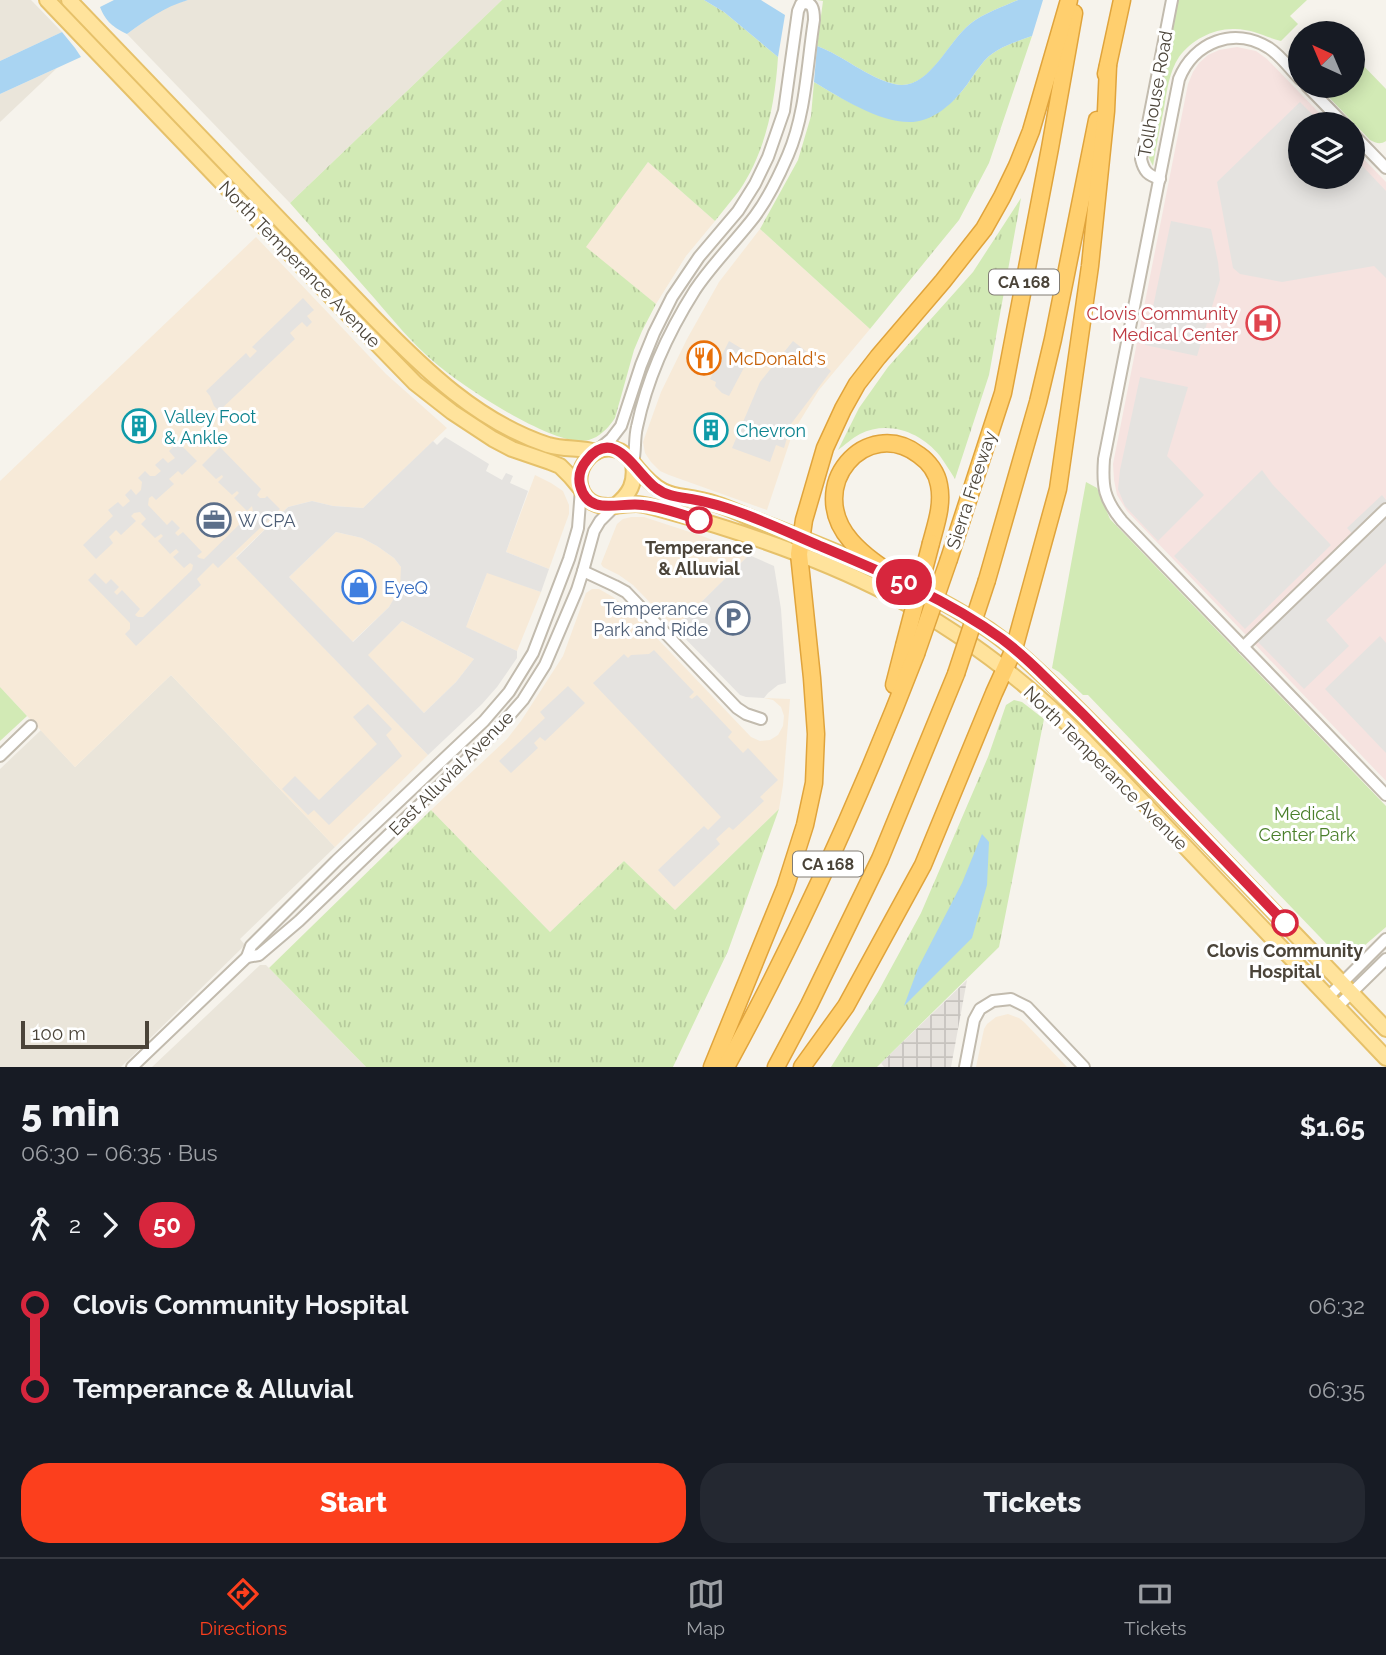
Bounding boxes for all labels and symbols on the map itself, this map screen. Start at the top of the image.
north arrow [1288,21,1365,98]
street label: Tollhouse Road [1134,29,1176,159]
street label: North Temperance Avenue [215,176,385,352]
road number: CA 168 [989,270,1059,294]
place label: Clovis Community Medical Center [1087,303,1239,345]
hospital icon: Clovis Community Medical Center [1244,304,1282,342]
restaurant icon: McDonald's [685,339,723,377]
place label: McDonald's [728,348,826,369]
place label: Valley Foot & Ankle [164,406,256,448]
building icon: Valley Foot & Ankle [120,407,158,445]
building icon: Chevron [692,411,730,449]
place label: Chevron [736,420,806,441]
street label: Sierra Freeway [942,428,1000,552]
office icon: W CPA [195,501,233,539]
marker: Temperance & Alluvial [686,507,712,533]
place label: W CPA [238,510,296,531]
place label: Temperance & Alluvial [645,537,753,579]
line badge: 50 [872,559,936,605]
shop icon: EyeQ [340,568,378,606]
place label: EyeQ [384,577,428,598]
place label: Temperance Park and Ride [593,598,708,640]
parking icon: Temperance Park and Ride [714,599,752,637]
street label: North Temperance Avenue [1020,682,1193,855]
street label: East Alluvial Avenue [385,706,518,839]
park label: Medical Center Park [1258,803,1356,845]
road number: CA 168 [793,852,863,876]
marker: Clovis Community Hospital [1272,910,1298,936]
place label: Clovis Community Hospital [1207,940,1363,982]
scale bar [21,1018,149,1050]

